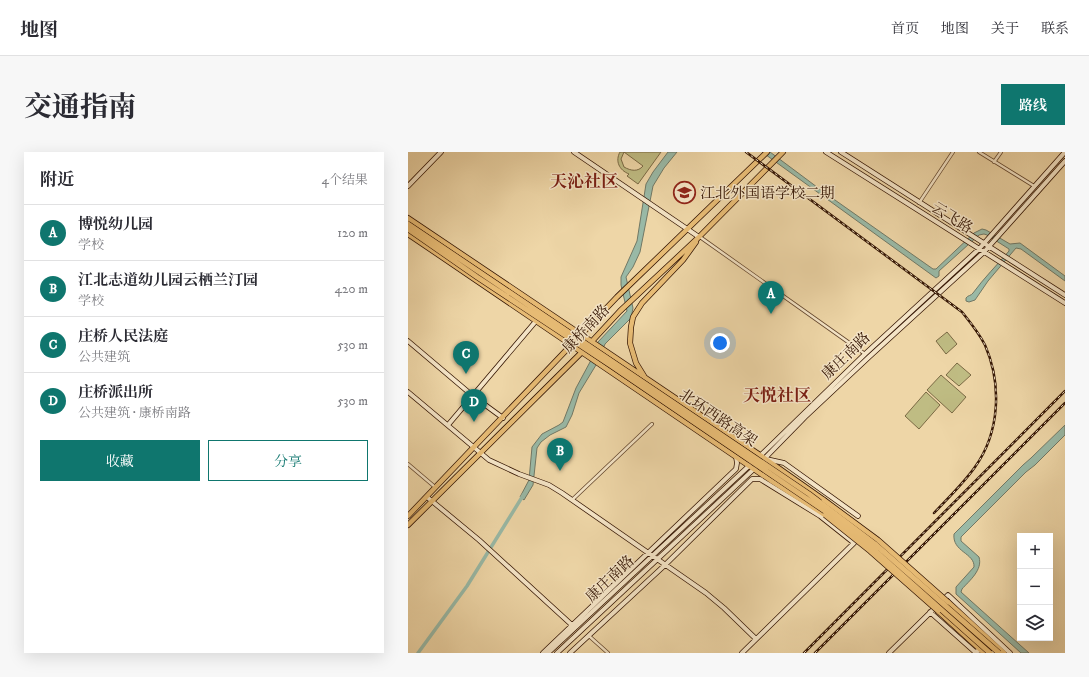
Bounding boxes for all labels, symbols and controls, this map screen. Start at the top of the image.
text: 地图 [20,19,58,42]
text: 首页 [891,20,919,38]
text: 地图 [941,20,969,38]
text: 关于 [991,20,1019,38]
text: 联系 [1041,20,1069,38]
button: 路线 [1001,84,1065,125]
text: 交通指南 [24,90,136,125]
text: 附近 [40,169,74,191]
district label: 天沁社区 [550,171,618,193]
text: 4个结果 [322,172,368,188]
school or university icon: 江北外国语学校二期 [672,180,698,206]
place label: 江北外国语学校二期 [700,184,835,203]
street label: 云飞路 [928,198,976,238]
text: 博悦幼儿园 [78,215,153,234]
text: A [49,225,57,241]
text: 120 m [337,225,368,241]
text: 学校 [78,237,104,253]
text: 江北志道幼儿园云栖兰汀园 [78,271,258,290]
text: B [49,281,57,297]
text: 420 m [335,281,368,297]
pin: A [758,281,784,314]
text: 学校 [78,293,104,309]
street label: 康桥南路 [558,301,614,357]
text: 庄桥人民法庭 [78,327,168,346]
street label: 康庄南路 [818,328,874,384]
your location [710,333,730,353]
text: C [49,337,57,353]
text: 530 m [337,337,368,353]
pin: C [453,341,479,374]
text: 公共建筑 [78,349,130,365]
text: 庄桥派出所 [78,383,153,402]
street label: 北环西路高架 [675,385,761,451]
district label: 天悦社区 [743,385,811,407]
pin: D [461,389,487,422]
text: D [48,393,58,409]
text: 530 m [337,393,368,409]
text: 公共建筑 · 康桥南路 [78,405,191,421]
pin: B [547,438,573,471]
button: 收藏 [40,440,200,481]
button: 分享 [208,440,368,481]
map controls [1017,533,1053,641]
button: + [1017,533,1053,569]
street label: 康庄南路 [582,552,638,606]
button: − [1017,569,1053,605]
button: layers [1017,605,1053,641]

